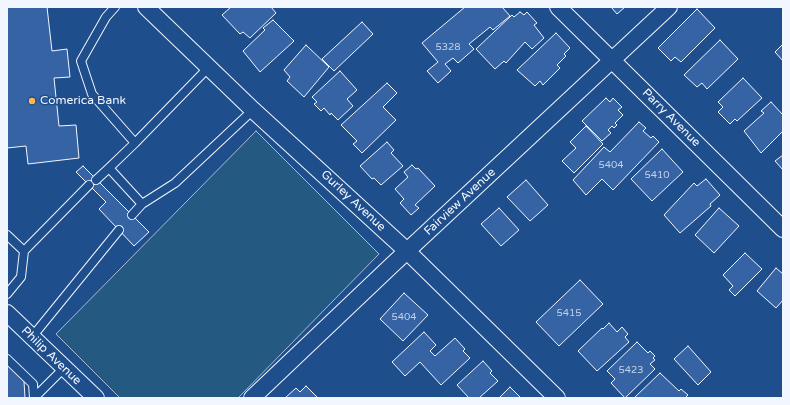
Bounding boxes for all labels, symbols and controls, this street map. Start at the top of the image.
house number: 5328 [435,41,461,53]
street label: Parry Avenue [639,86,703,150]
place label: Comerica Bank [40,94,126,108]
marker: Comerica Bank [27,96,37,106]
house number: 5404 [598,159,624,171]
street label: Fairview Avenue [421,165,499,239]
street label: Gurley Avenue [318,167,388,235]
house number: 5410 [644,169,670,181]
house number: 5415 [556,307,582,319]
house number: 5404 [391,311,417,323]
street label: Philip Avenue [18,324,84,388]
house number: 5423 [618,364,644,376]

